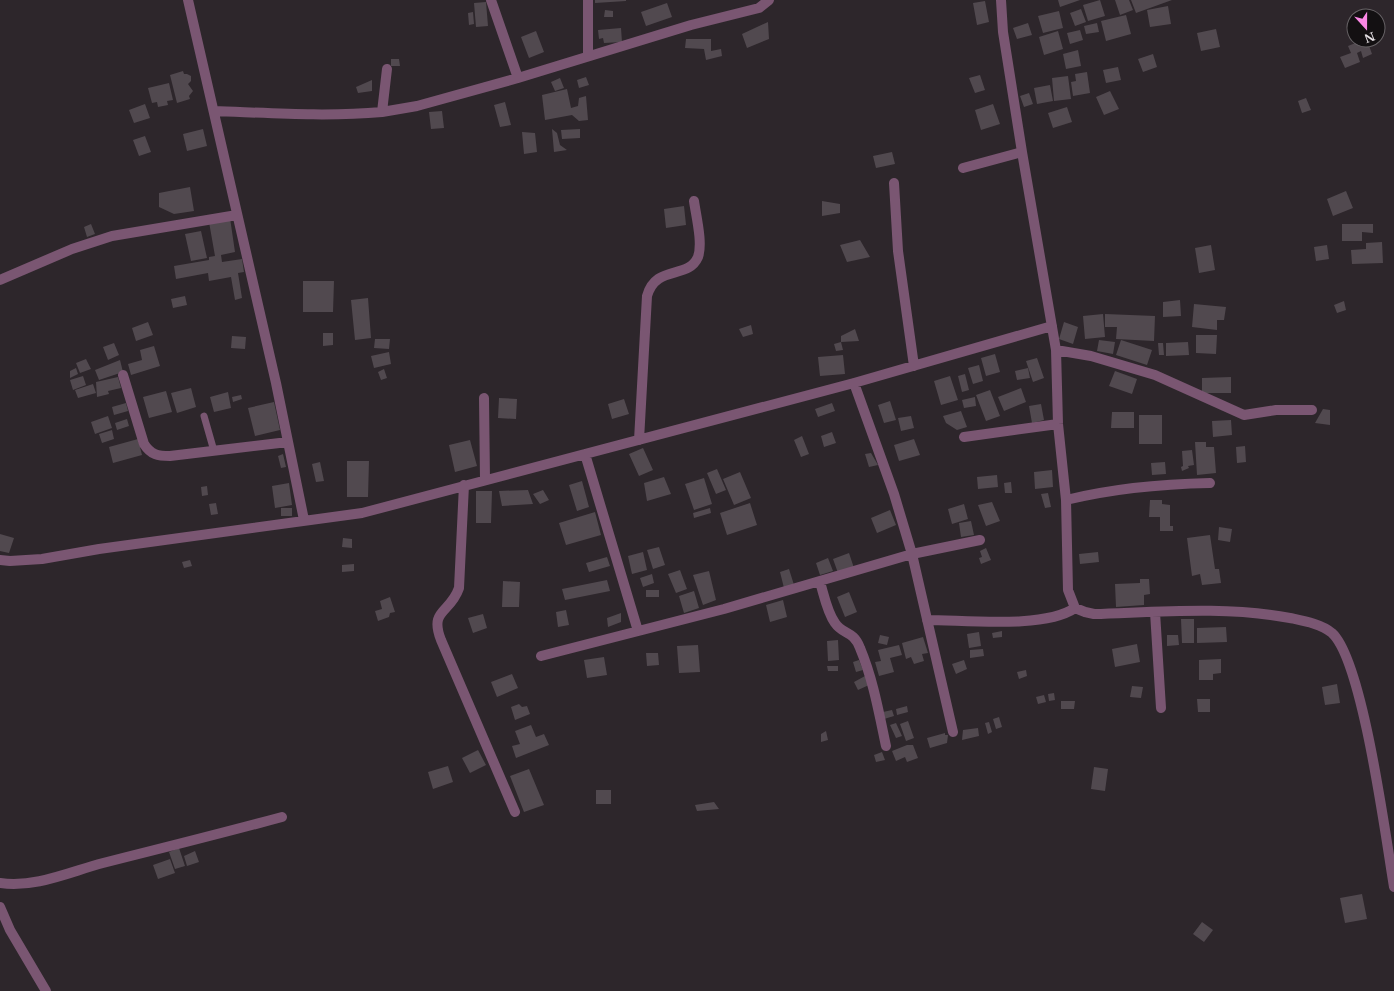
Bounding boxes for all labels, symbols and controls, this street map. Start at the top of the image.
north arrow [1346,8,1386,48]
text: N [1362,29,1377,46]

